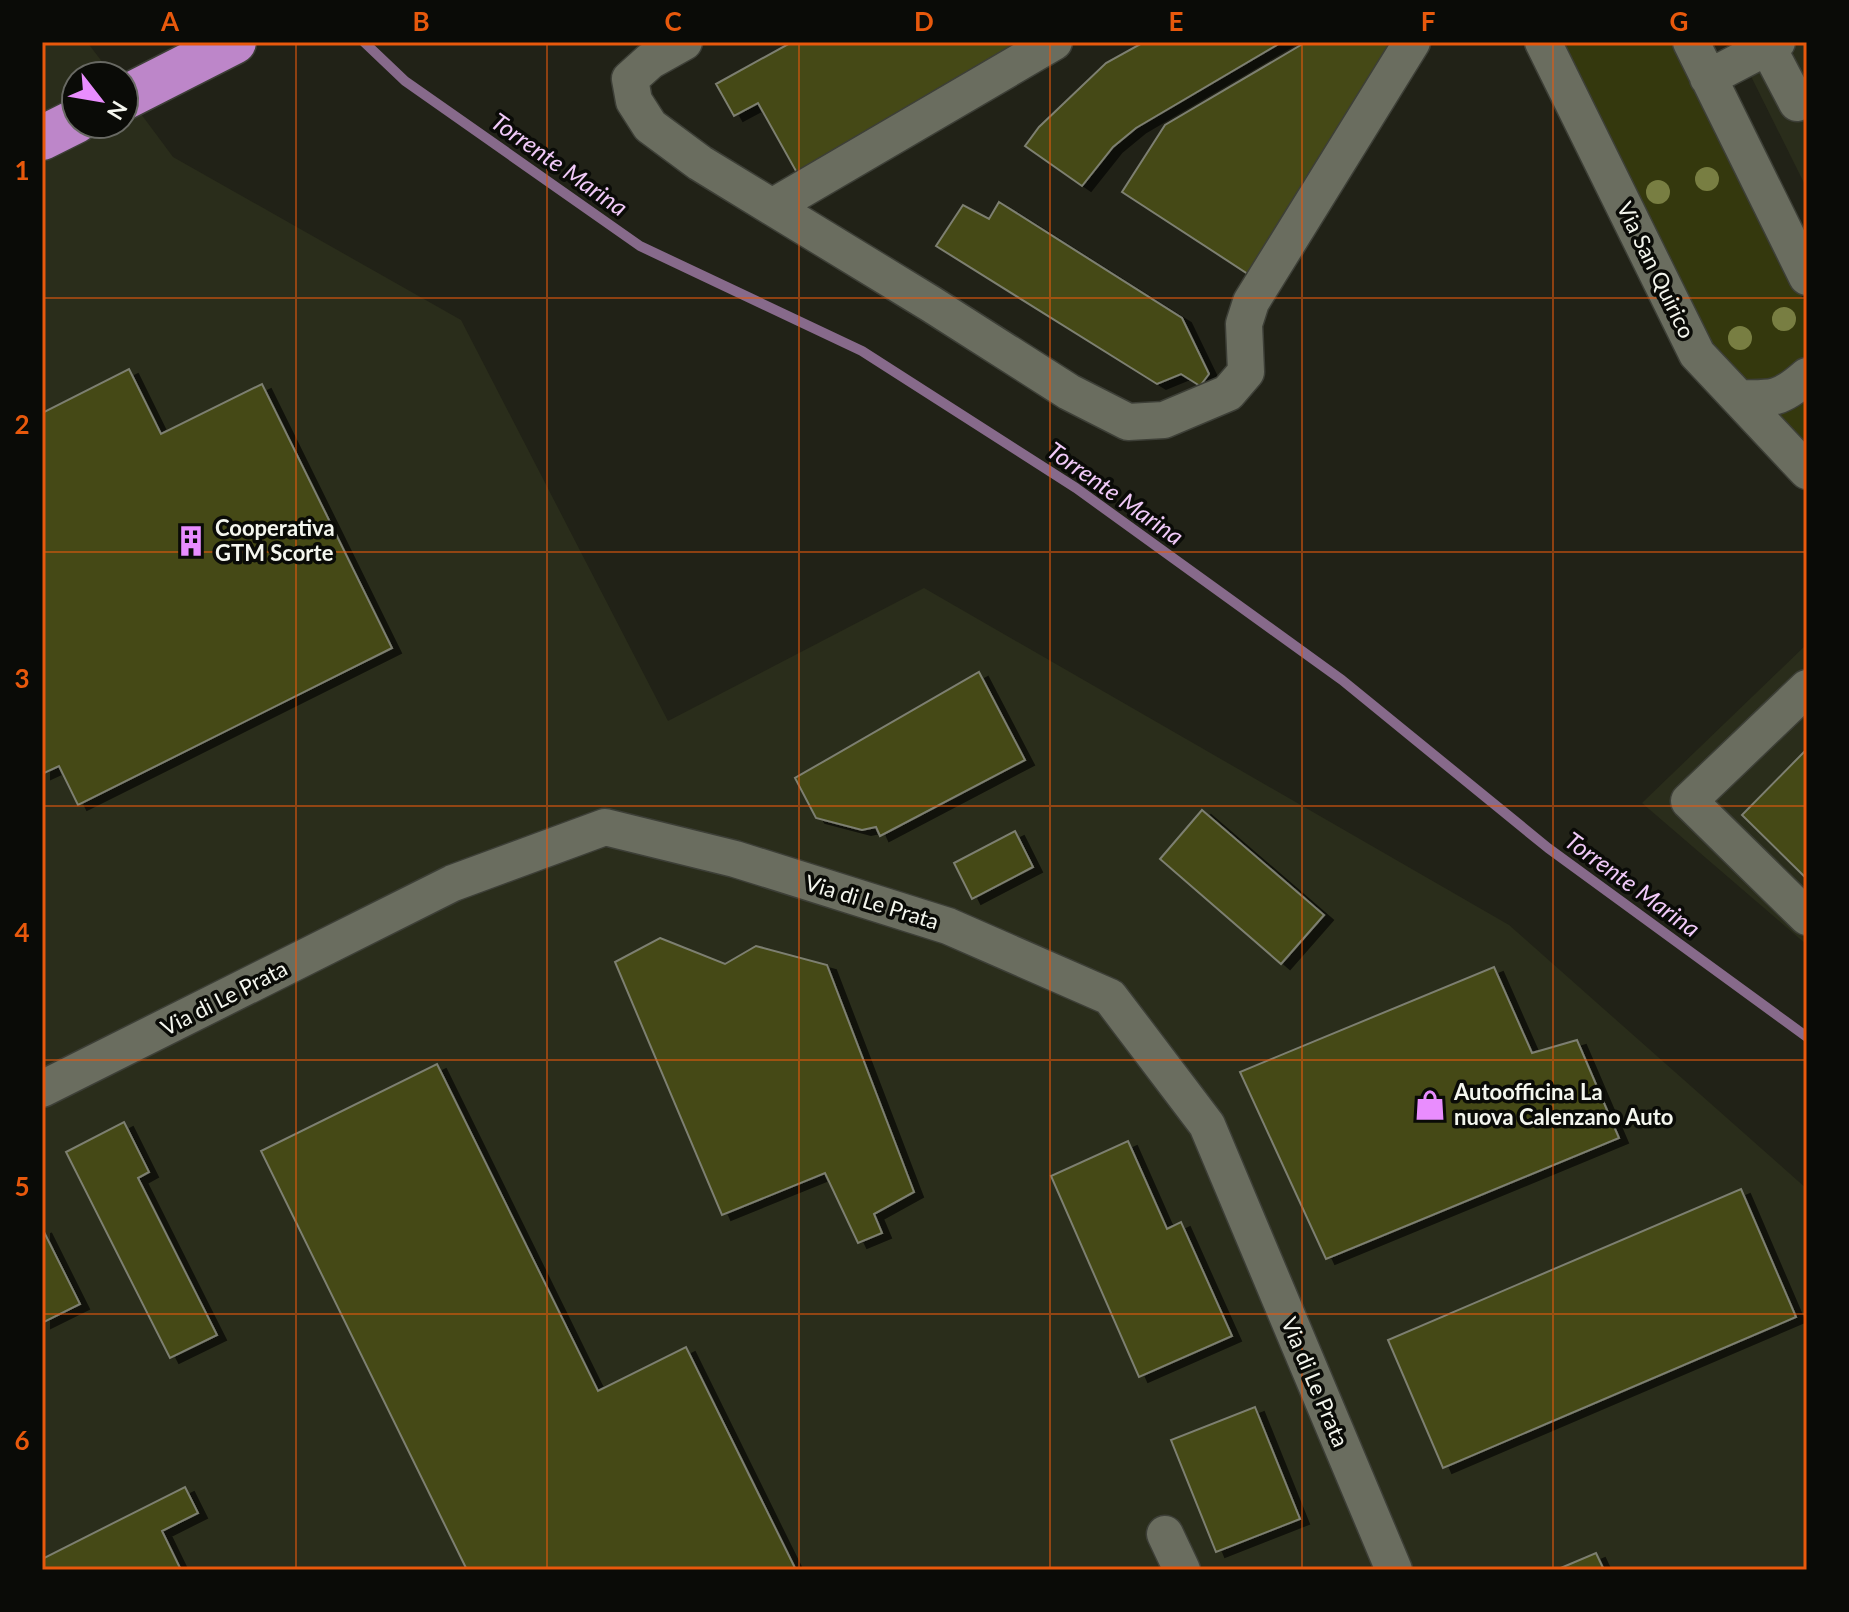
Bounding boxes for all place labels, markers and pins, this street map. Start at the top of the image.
place label: Cooperativa GTM Scorte [215,514,335,566]
building icon: Cooperativa GTM Scorte [174,524,208,558]
place label: Autoofficina La nuova Calenzano Auto [1453,1078,1673,1130]
shop icon: Autoofficina La nuova Calenzano Auto [1413,1088,1447,1122]

